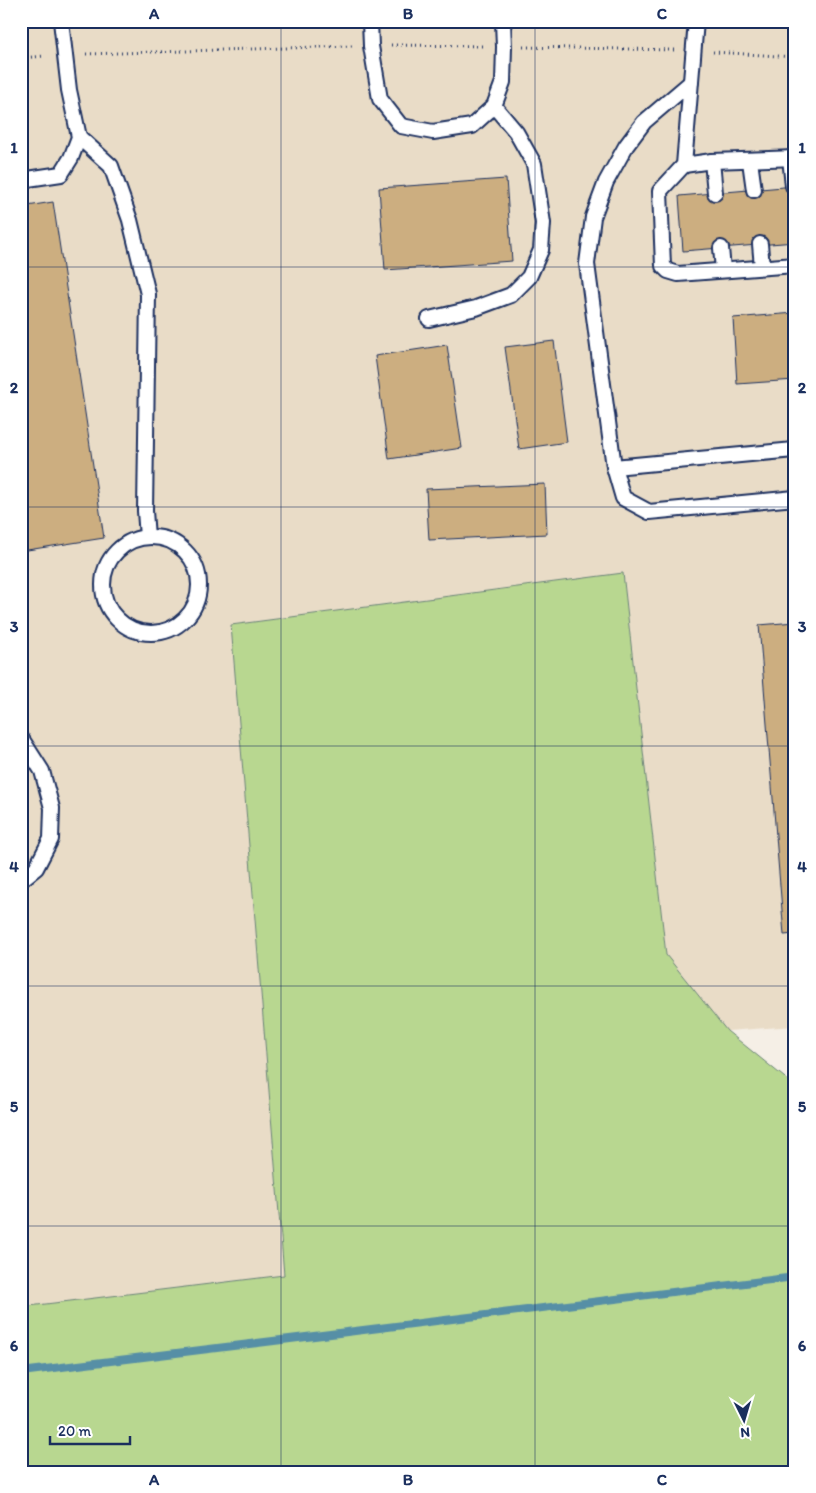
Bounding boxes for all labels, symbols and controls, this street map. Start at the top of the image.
text: A [148,4,160,23]
text: B [403,4,414,23]
text: C [657,4,668,23]
text: 1 [10,138,18,157]
text: 1 [798,138,806,157]
text: 2 [10,378,19,397]
text: 2 [798,378,807,397]
text: 3 [10,617,19,636]
text: 3 [798,617,807,636]
text: 4 [9,857,19,876]
text: 4 [797,857,807,876]
text: 5 [10,1097,19,1116]
text: 5 [798,1097,807,1116]
text: 6 [10,1336,19,1355]
text: 6 [798,1336,807,1355]
north arrow [718,1396,768,1446]
scale bar [50,1413,130,1445]
text: 20 m [58,1422,92,1440]
text: N [740,1424,751,1441]
text: A [148,1470,160,1489]
text: B [403,1470,414,1489]
text: C [657,1470,668,1489]

